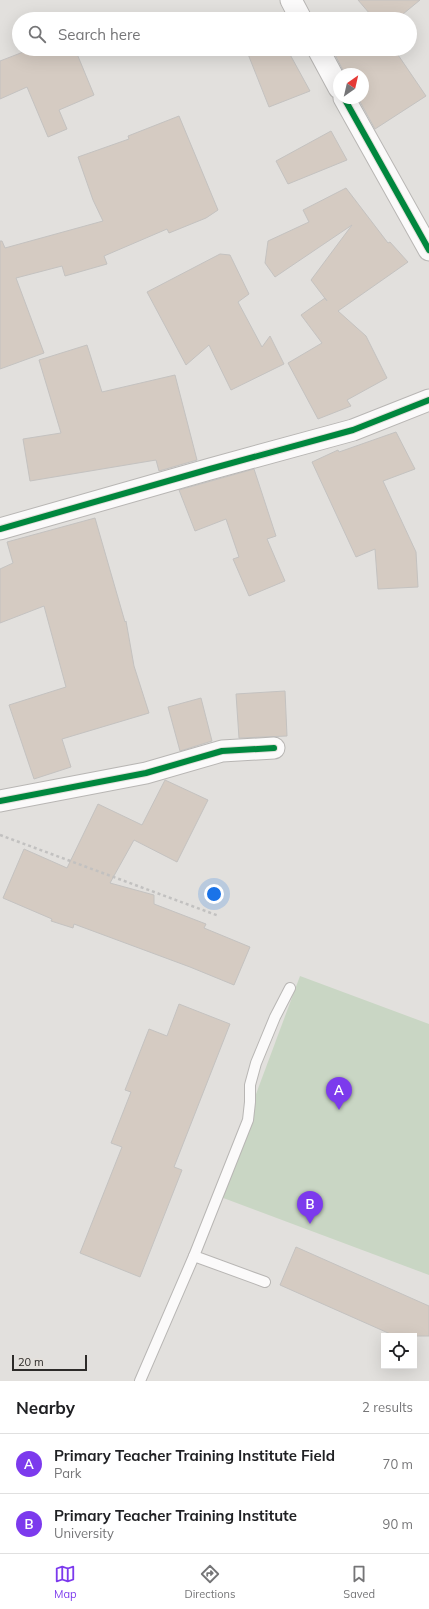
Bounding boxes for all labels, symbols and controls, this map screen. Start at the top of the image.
search box [12,12,417,56]
icon: search [26,23,48,45]
text: Search here [58,25,140,44]
north arrow [333,68,369,104]
your location [204,884,224,904]
pin: A [326,1077,352,1110]
pin: B [297,1191,323,1224]
map controls [381,1333,417,1369]
button: locate [381,1333,417,1369]
scale bar [12,1353,87,1372]
text: 20 m [18,1355,44,1369]
text: Nearby [16,1397,75,1418]
text: 2 results [362,1399,413,1415]
text: Primary Teacher Training Institute Field [54,1446,335,1465]
text: A [24,1456,34,1472]
text: 70 m [383,1456,413,1472]
text: Park [54,1465,81,1481]
text: Primary Teacher Training Institute [54,1506,297,1525]
text: B [25,1516,33,1532]
text: 90 m [383,1516,413,1532]
text: University [54,1525,114,1541]
tab: Map [54,1563,77,1601]
tab: Directions [185,1563,235,1601]
tab: Saved [343,1563,375,1601]

